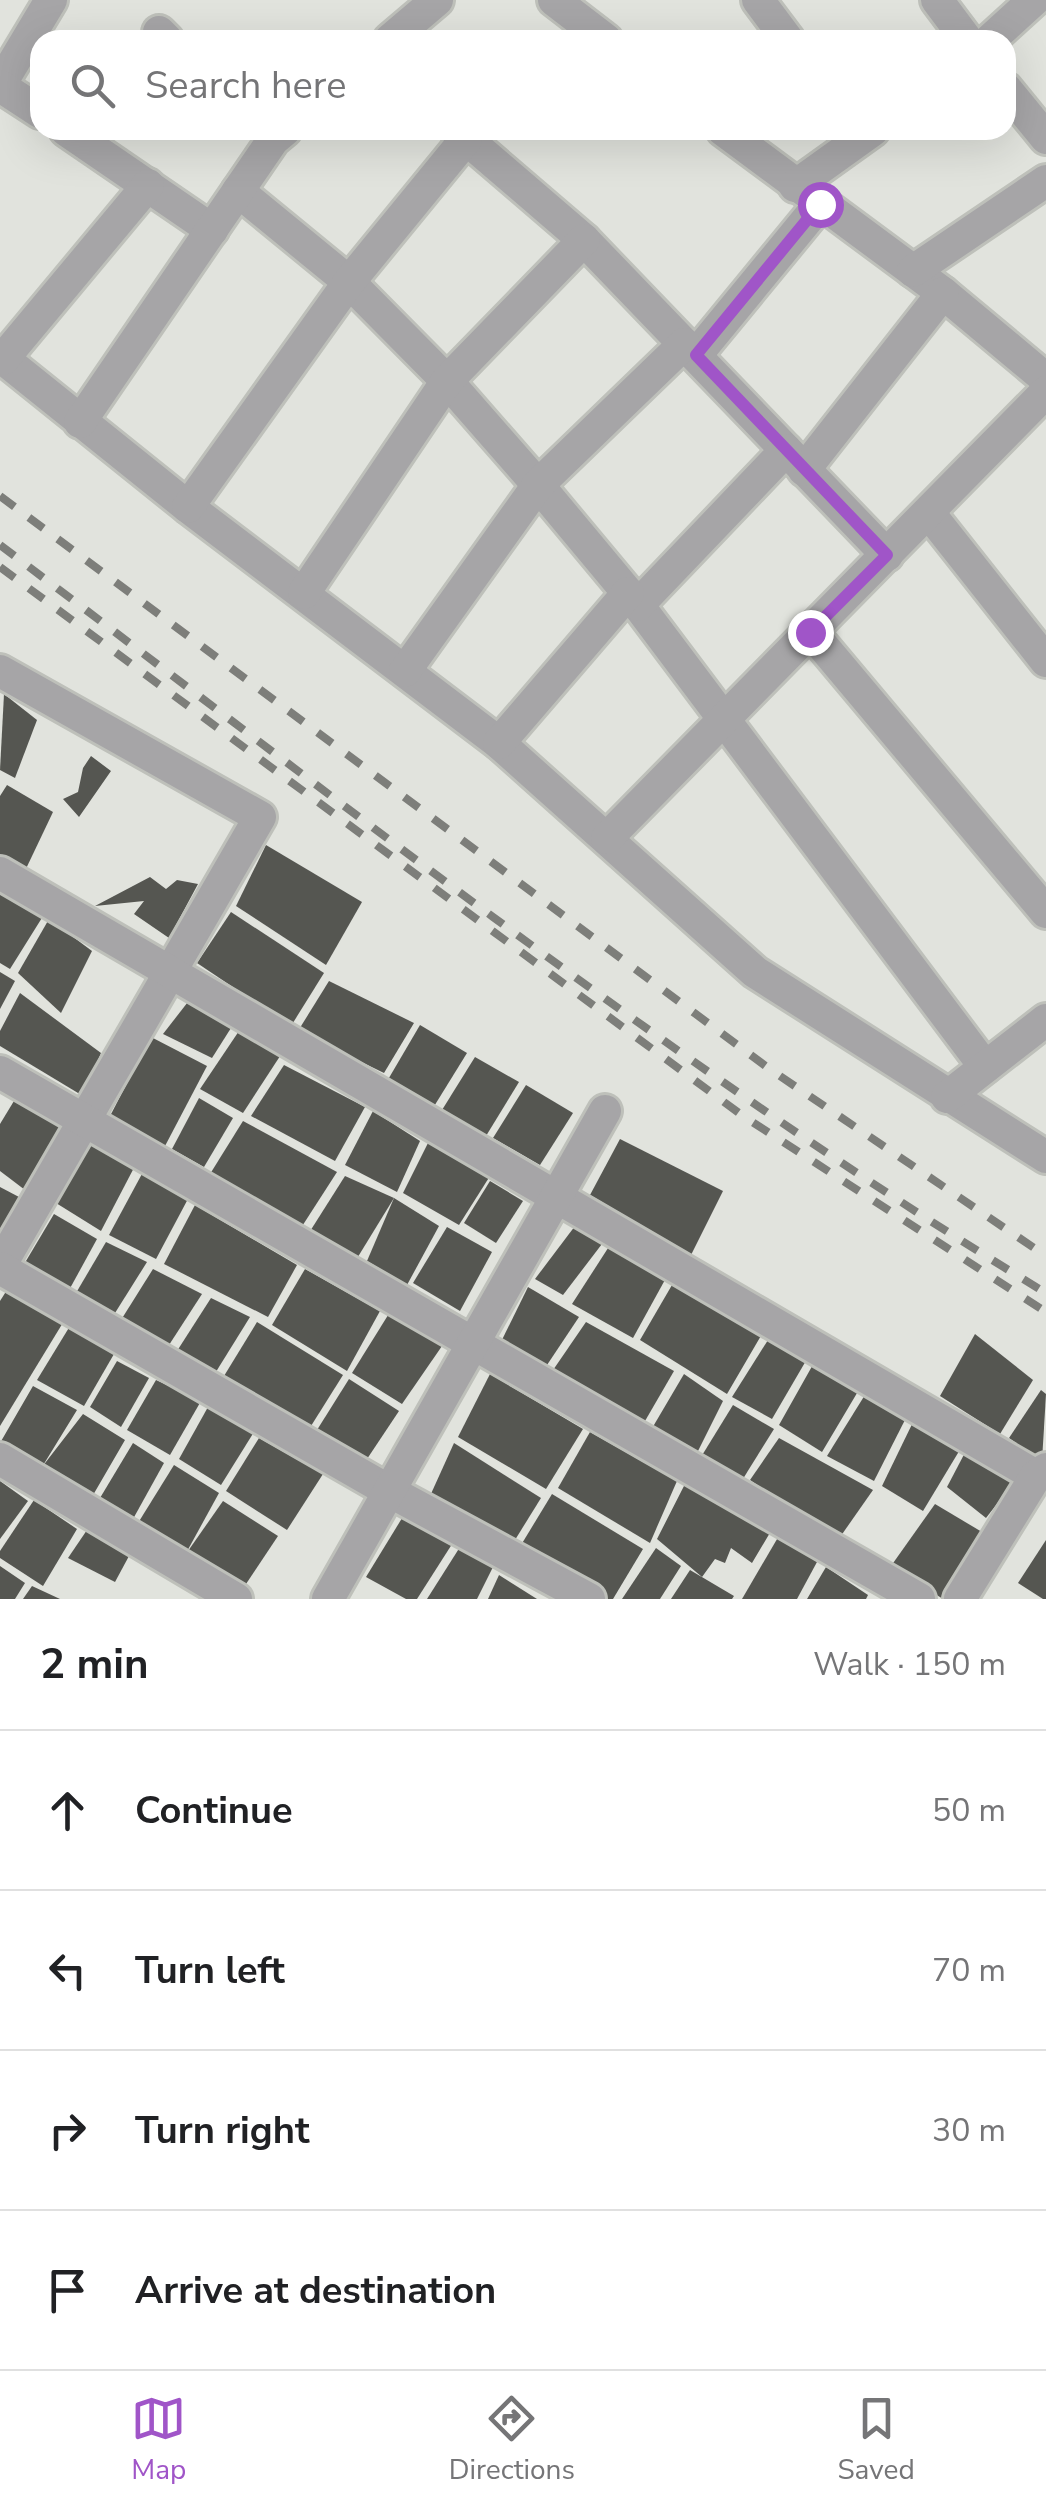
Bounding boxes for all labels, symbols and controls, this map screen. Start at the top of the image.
search box [30,30,1016,140]
icon: search [65,58,120,113]
text: Search here [145,60,346,111]
route start [798,182,844,228]
route end [788,610,834,656]
text: 2 min [40,1636,149,1693]
text: Walk · 150 m [813,1643,1006,1686]
icon: ahead [40,1783,95,1838]
text: Continue [135,1785,293,1836]
text: 50 m [932,1789,1006,1832]
icon: left [40,1943,95,1998]
text: Turn left [135,1945,285,1996]
text: 70 m [932,1949,1006,1992]
icon: right [40,2103,95,2158]
text: Turn right [135,2105,310,2156]
text: 30 m [932,2109,1006,2152]
icon: arrive [40,2263,95,2318]
text: Arrive at destination [135,2265,496,2316]
tab: Map [131,2391,186,2489]
tab: Directions [449,2391,575,2489]
tab: Saved [837,2391,915,2489]

